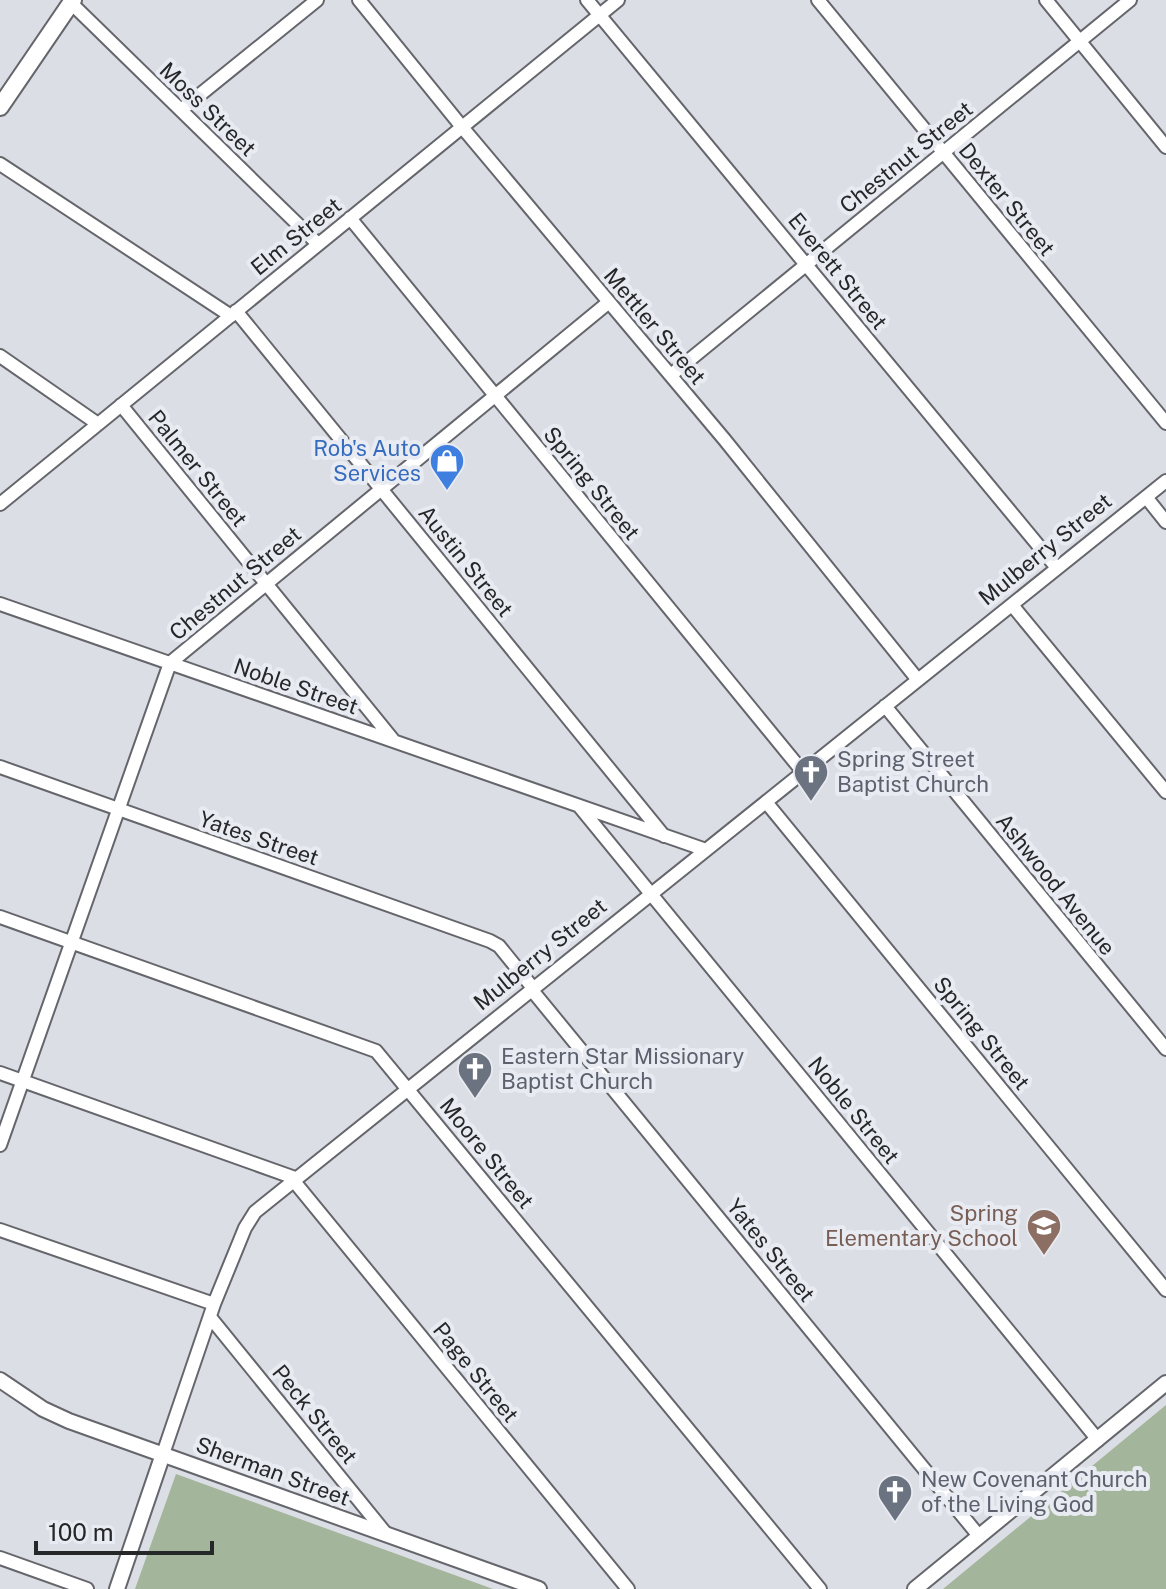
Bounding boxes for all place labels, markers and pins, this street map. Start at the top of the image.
place label: Rob's Auto Services [313,435,421,486]
shop icon: Rob's Auto Services [428,442,466,492]
place label: Spring Street Baptist Church [837,746,989,797]
church icon: Spring Street Baptist Church [792,753,830,803]
place label: Eastern Star Missionary Baptist Church [501,1043,744,1094]
church icon: Eastern Star Missionary Baptist Church [456,1050,494,1100]
place label: Spring Elementary School [825,1200,1018,1251]
school or university icon: Spring Elementary School [1025,1207,1063,1257]
place label: New Covenant Church of the Living God [921,1466,1147,1517]
church icon: New Covenant Church of the Living God [876,1473,914,1523]

